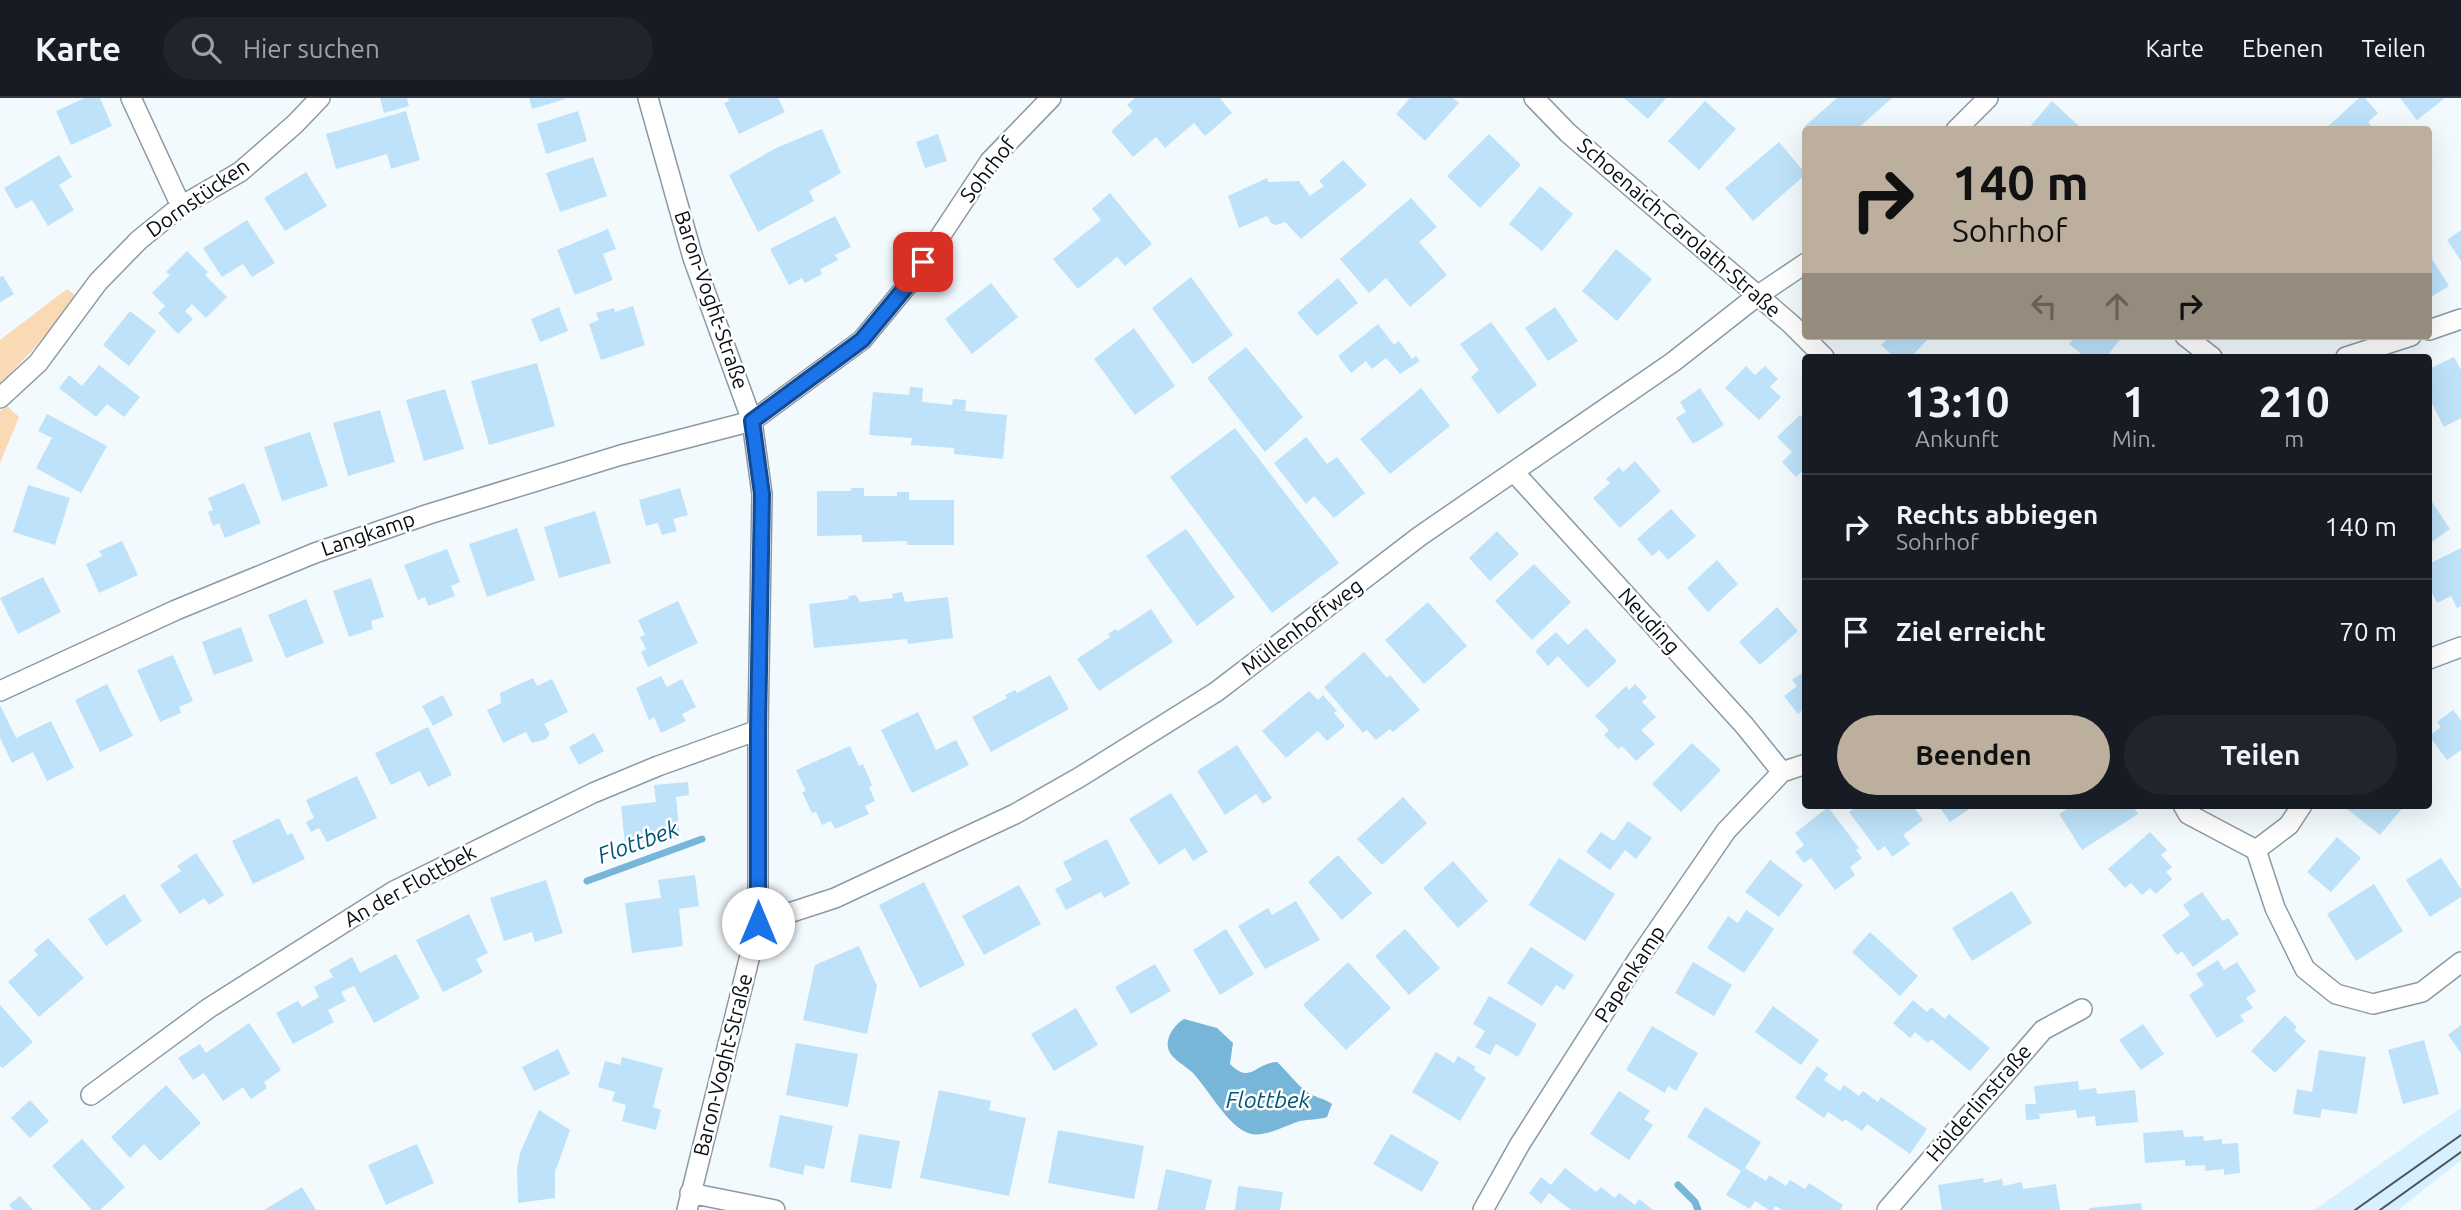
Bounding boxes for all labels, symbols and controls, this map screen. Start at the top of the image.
search box [163,17,653,80]
icon: search [187,29,225,67]
text: Karte [35,30,121,67]
text: Hier suchen [243,34,380,63]
text: Karte [2145,35,2204,62]
text: Ebenen [2242,35,2323,62]
text: Teilen [2361,35,2426,62]
street label: Sohrhof [955,131,1021,207]
street label: Schoenaich-Carolath-Straße [1573,133,1786,322]
street label: Dornstücken [141,153,253,241]
icon: right [1837,154,1928,245]
text: 140 m [1952,154,2089,209]
street label: Baron-Voght-Straße [670,207,754,392]
text: Sohrhof [1952,212,2067,248]
pin [893,232,953,292]
icon: arrive [904,243,942,281]
icon: left [2025,287,2063,325]
icon: ahead [2098,287,2136,325]
icon: right [2171,287,2209,325]
text: 13:10 [1904,378,2009,425]
text: 1 [2122,378,2146,425]
text: 210 [2259,378,2330,425]
text: Ankunft [1915,426,1999,451]
text: Min. [2112,426,2156,451]
text: m [2284,426,2304,451]
text: Rechts abbiegen [1896,500,2098,529]
street label: Langkamp [318,506,418,560]
icon: right [1837,508,1875,546]
text: 140 m [2325,512,2397,541]
text: Sohrhof [1896,529,1979,554]
street label: Müllenhoffweg [1236,573,1367,680]
street label: Neuding [1614,583,1685,658]
icon: arrive [1837,613,1875,651]
text: Ziel erreicht [1896,617,2046,646]
text: 70 m [2339,617,2397,646]
button: Beenden [1837,715,2110,795]
button: Teilen [2124,715,2397,795]
water label: Flottbek [594,815,682,868]
street label: An der Flottbek [339,839,480,931]
position arrow [721,886,795,960]
street label: Papenkamp [1589,920,1669,1026]
street label: Baron-Voght-Straße [688,971,756,1159]
street label: Hölderlinstraße [1921,1039,2036,1166]
water label: Flottbek [1226,1087,1311,1112]

